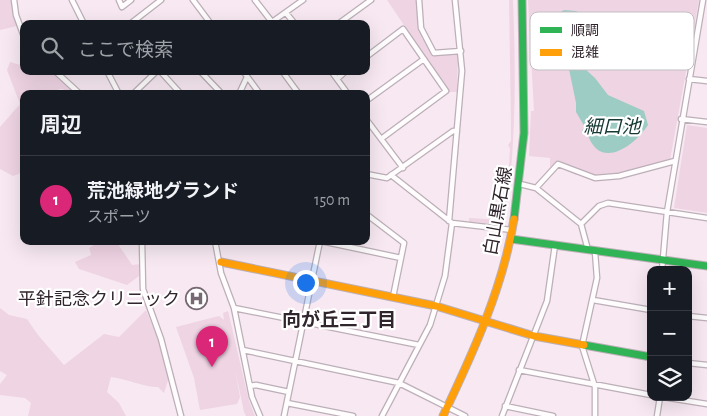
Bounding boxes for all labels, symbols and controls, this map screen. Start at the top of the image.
legend [530,12,694,70]
search box [20,20,370,75]
text: 順調 [571,24,599,38]
icon: search [38,34,66,62]
text: ここで検索 [78,41,173,60]
text: 混雑 [571,44,599,60]
text: 周辺 [40,115,82,136]
water label: 細口池 [583,117,642,137]
street label: 白山黒石線 [480,165,516,257]
text: 荒池緑地グランド [87,182,239,201]
text: 1 [53,192,59,208]
text: 150 m [314,192,350,208]
text: スポーツ [87,209,151,225]
map controls [647,266,692,401]
button: + [647,266,692,311]
your location [293,270,319,296]
hospital icon: 平針記念クリニック [184,287,208,311]
place label: 平針記念クリニック [18,290,180,309]
district label: 向が丘三丁目 [282,309,396,330]
button: − [647,311,692,356]
pin: 1 [196,326,228,367]
button: layers [647,356,692,401]

